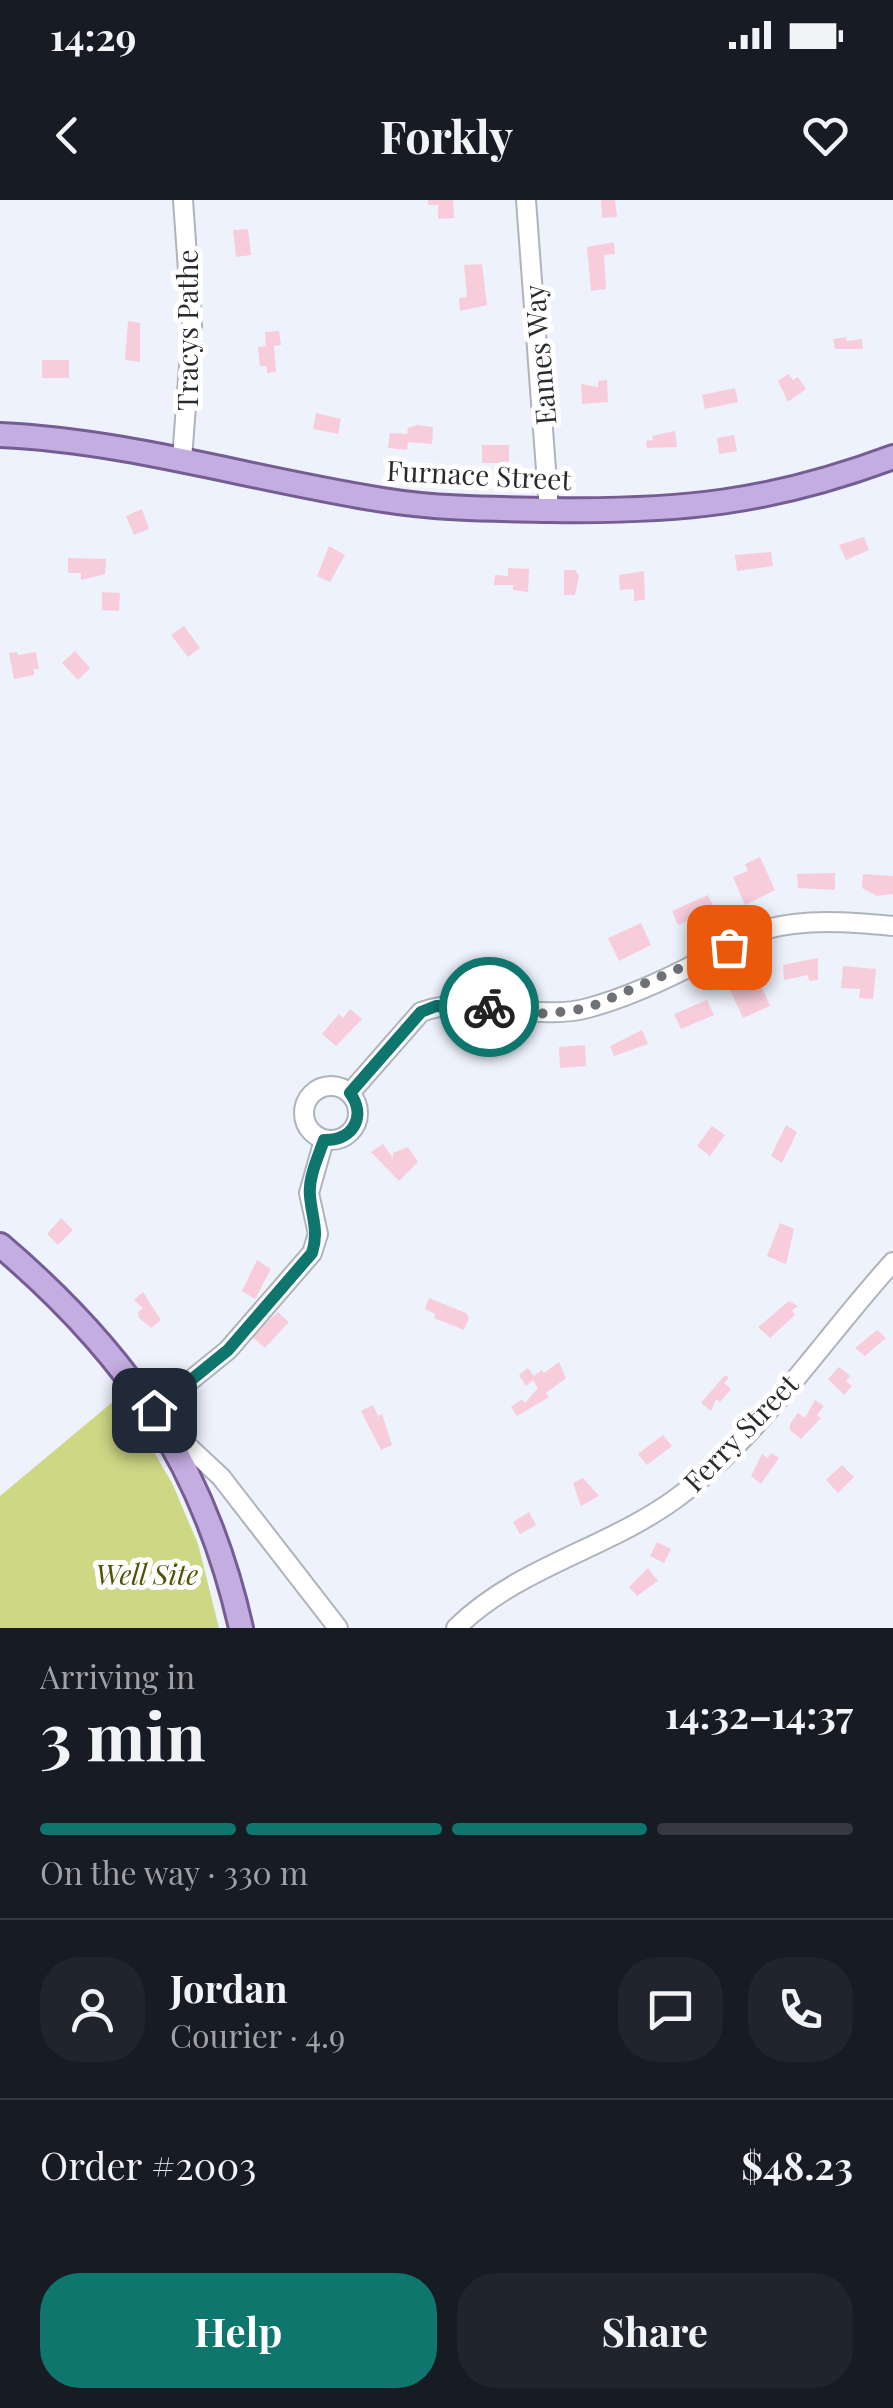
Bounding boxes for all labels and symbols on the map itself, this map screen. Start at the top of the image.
street label: Tracys Pathe [168,249,205,411]
street label: Eames Way [514,283,564,427]
street label: Furnace Street [386,451,574,497]
pin [687,905,772,990]
courier [439,957,539,1057]
street label: Ferry Street [675,1364,806,1499]
pin [112,1368,197,1453]
park label: Well Site [96,1555,198,1592]

